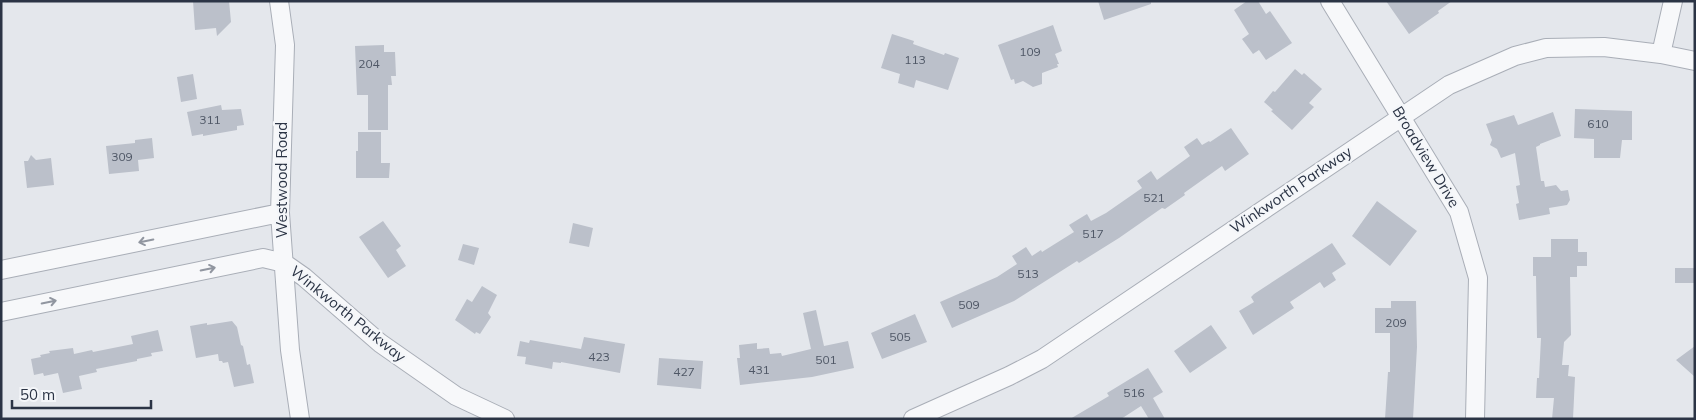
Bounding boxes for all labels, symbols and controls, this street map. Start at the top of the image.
house number: 109 [1019,44,1041,59]
house number: 113 [904,52,926,67]
house number: 204 [358,56,380,71]
street label: Broadview Drive [1389,103,1464,211]
house number: 311 [199,112,221,127]
house number: 610 [1587,116,1609,131]
street label: Westwood Road [272,122,291,238]
street label: Winkworth Parkway [1226,142,1355,237]
house number: 309 [111,149,133,164]
house number: 521 [1143,190,1165,205]
house number: 517 [1082,226,1104,241]
one-way arrow [139,236,155,246]
street label: Winkworth Parkway [287,261,410,366]
one-way arrow [200,264,216,273]
house number: 513 [1017,266,1039,281]
one-way arrow [41,297,57,306]
house number: 509 [958,297,980,312]
house number: 209 [1385,315,1407,330]
house number: 505 [889,329,911,344]
house number: 423 [588,349,610,364]
house number: 501 [815,352,837,367]
house number: 431 [748,362,770,377]
house number: 427 [673,364,695,379]
scale bar [12,378,151,410]
text: 50 m [20,385,55,404]
house number: 516 [1123,385,1145,400]

